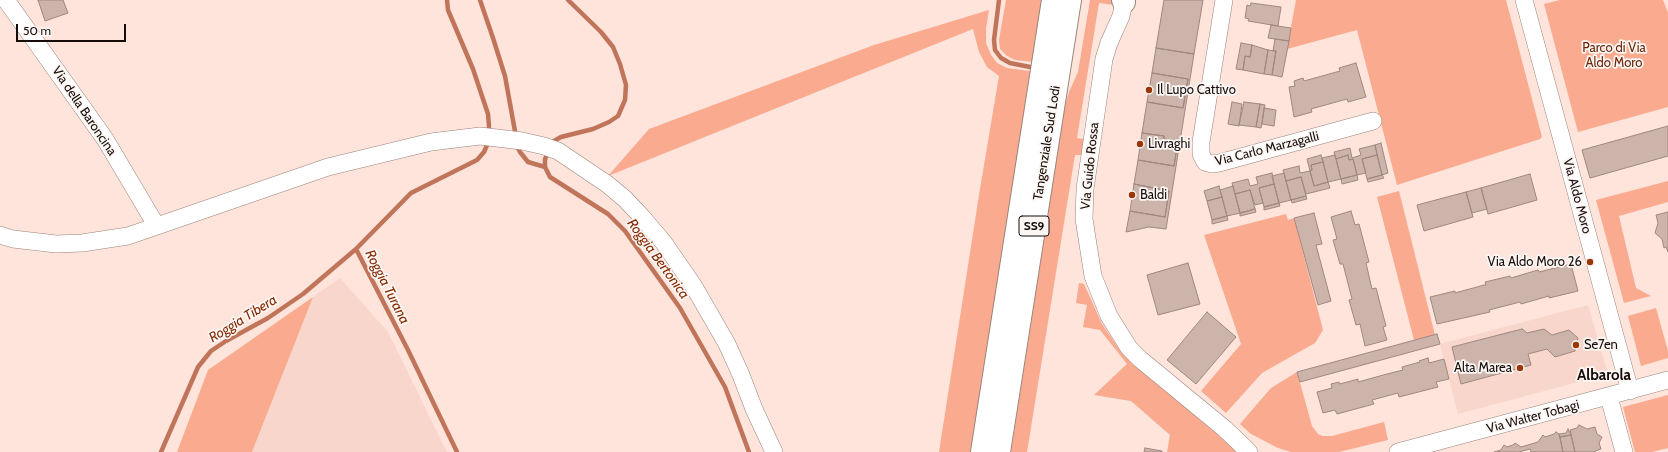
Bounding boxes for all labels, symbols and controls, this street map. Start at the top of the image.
scale bar [18,16,128,42]
text: 50 m [23,23,51,38]
park label: Parco di Via Aldo Moro [1582,40,1646,71]
street label: Via della Baroncina [48,63,120,159]
place label: Il Lupo Cattivo [1157,82,1236,98]
street label: Tangenziale Sud Lodi [1030,85,1064,201]
marker: Il Lupo Cattivo [1144,85,1154,95]
street label: Via Guido Rossa [1078,122,1102,210]
street label: Via Carlo Marzagalli [1213,129,1321,169]
place label: Livraghi [1148,136,1190,152]
marker: Livraghi [1135,139,1145,149]
street label: Via Aldo Moro [1559,157,1595,235]
place label: Baldi [1140,187,1167,203]
marker: Baldi [1127,190,1137,200]
water label: Roggia Bertonica [623,216,693,302]
road number: SS9 [1019,216,1049,236]
water label: Roggia Turana [361,247,413,327]
place label: Via Aldo Moro 26 [1488,254,1582,270]
marker: Via Aldo Moro 26 [1585,257,1595,267]
water label: Roggia Tibera [206,292,280,346]
place label: Se7en [1584,337,1618,353]
marker: Se7en [1571,340,1581,350]
place label: Alta Marea [1454,360,1512,376]
marker: Alta Marea [1515,363,1525,373]
district label: Albarola [1577,367,1631,385]
street label: Via Walter Tobagi [1485,397,1581,437]

